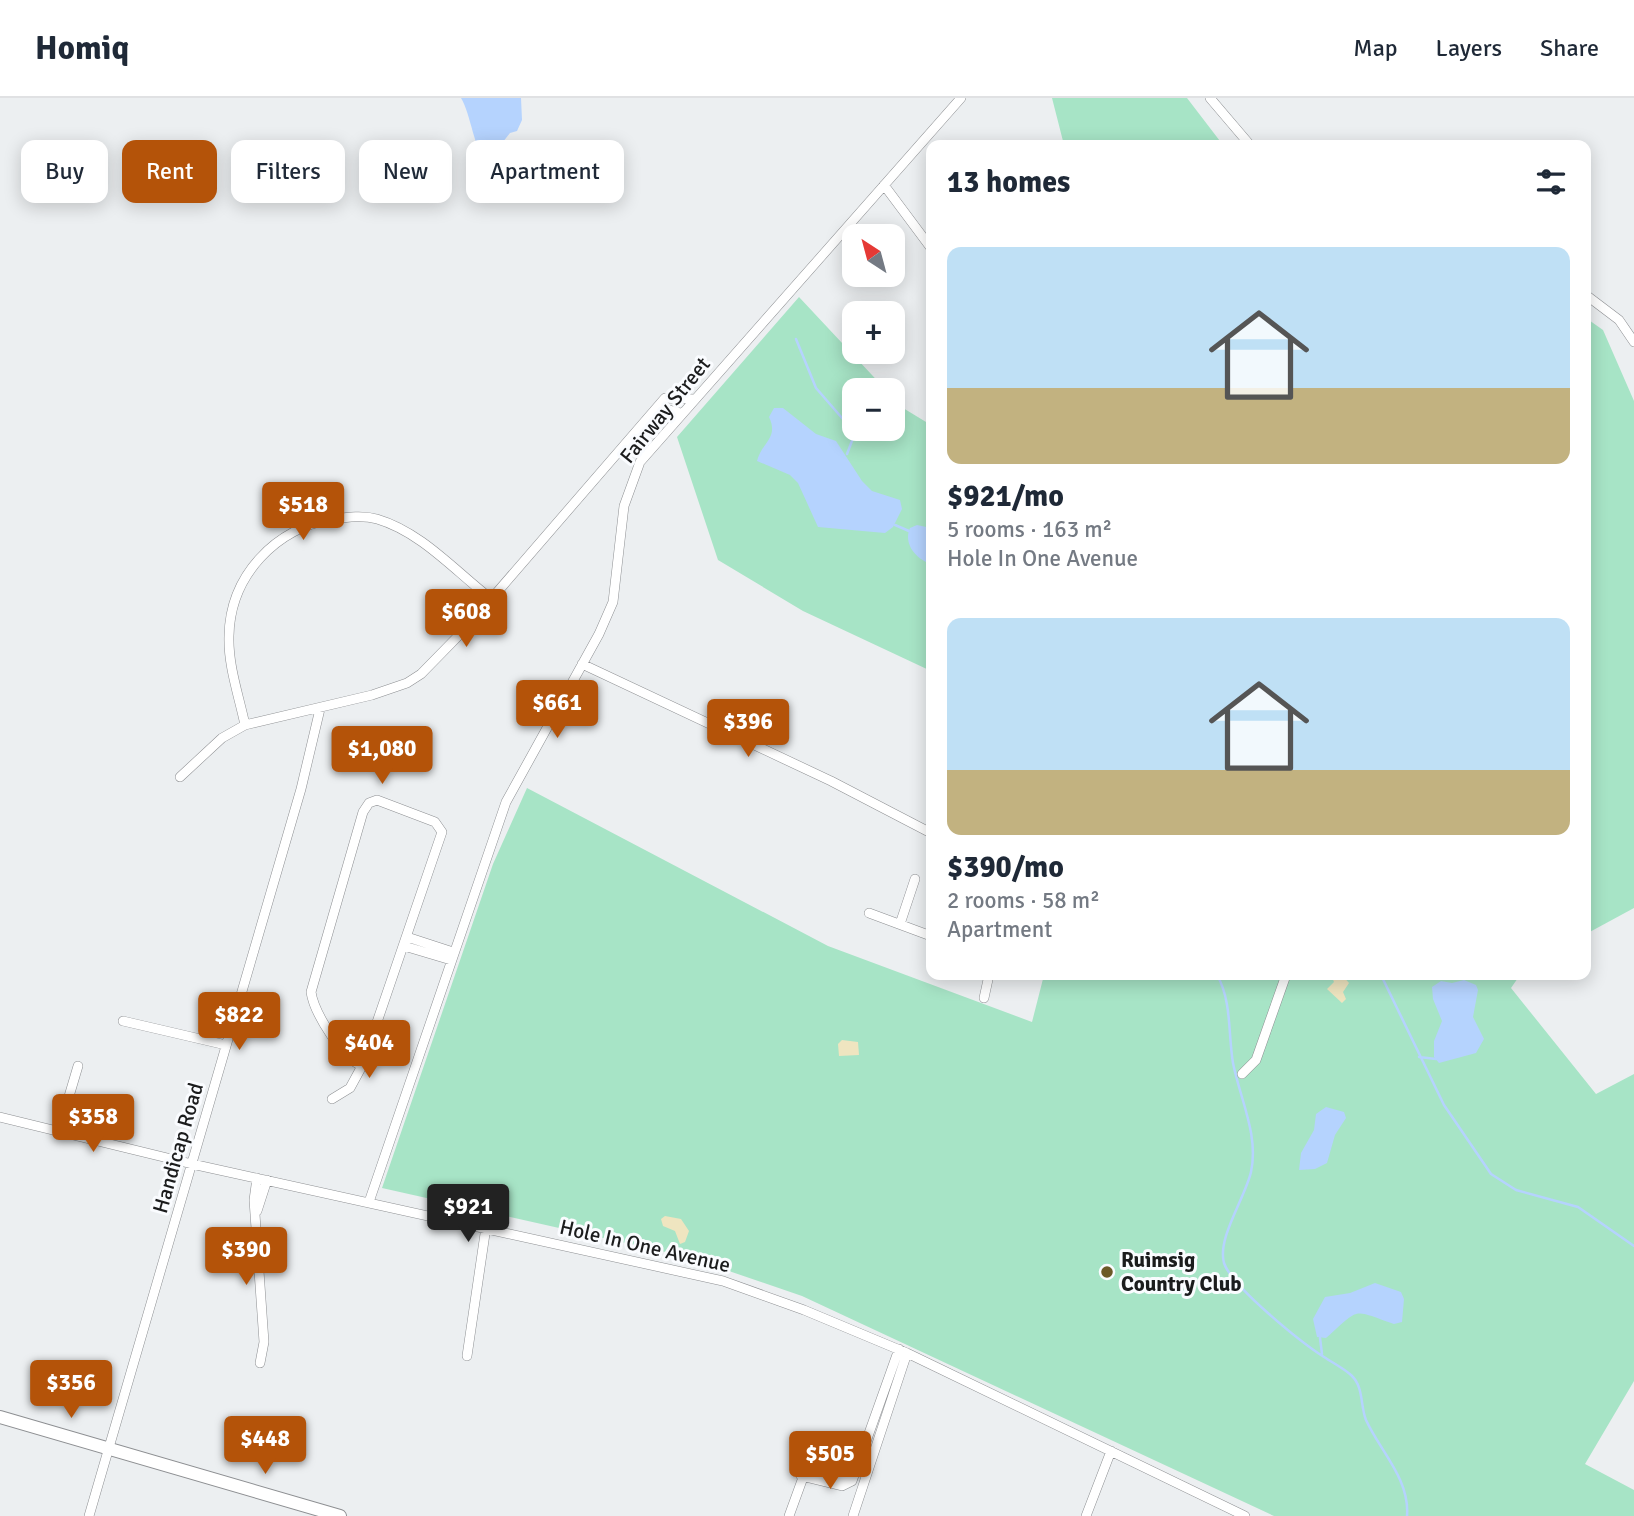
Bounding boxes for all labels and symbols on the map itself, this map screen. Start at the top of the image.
north arrow [842,224,905,287]
street label: Fairway Street [614,352,716,468]
pin: $518 [262,482,344,542]
pin: $608 [425,589,507,649]
pin: $661 [516,680,598,740]
pin: $396 [707,700,789,759]
pin: $1,080 [325,726,439,786]
pin: $822 [198,992,280,1052]
pin: $404 [328,1020,410,1080]
street label: Handicap Road [147,1080,209,1216]
pin: $358 [52,1094,134,1154]
pin: $921 [427,1184,509,1244]
street label: Hole In One Avenue [557,1214,733,1278]
pin: $390 [205,1228,287,1287]
place label: Ruimsig Country Club [1121,1247,1241,1297]
marker: Ruimsig Country Club [1099,1264,1115,1280]
pin: $356 [30,1360,112,1420]
pin: $448 [224,1416,306,1476]
pin: $505 [789,1432,871,1491]

